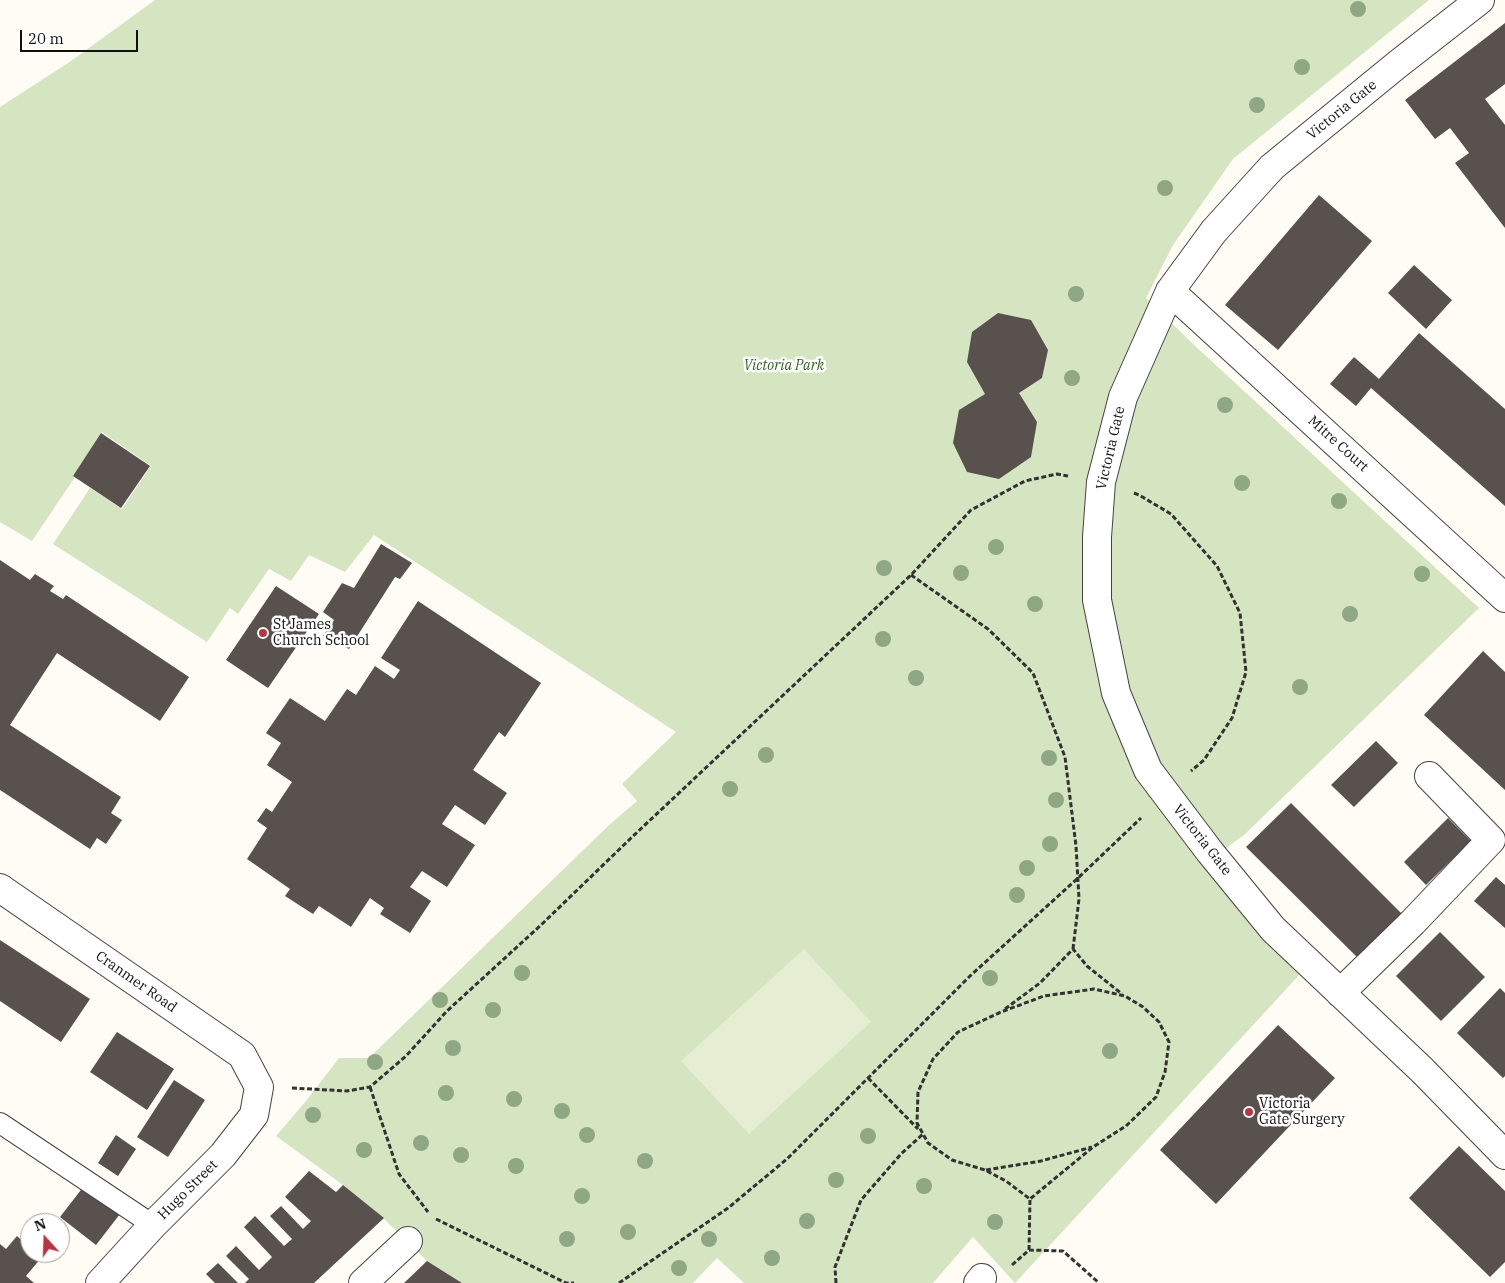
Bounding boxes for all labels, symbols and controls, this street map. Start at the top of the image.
scale bar [22,20,140,52]
text: 20 m [28,29,64,48]
street label: Victoria Gate [1304,77,1380,143]
park label: Victoria Park [744,358,824,374]
street label: Victoria Gate [1093,405,1129,491]
street label: Mitre Court [1304,413,1372,475]
place label: St James Church School [273,617,369,650]
marker: St James Church School [257,627,269,639]
street label: Victoria Gate [1169,801,1235,879]
street label: Cranmer Road [92,948,180,1016]
place label: Victoria Gate Surgery [1259,1096,1345,1128]
marker: Victoria Gate Surgery [1243,1106,1255,1118]
street label: Hugo Street [155,1157,221,1223]
north arrow [20,1213,70,1263]
text: N [32,1214,48,1235]

